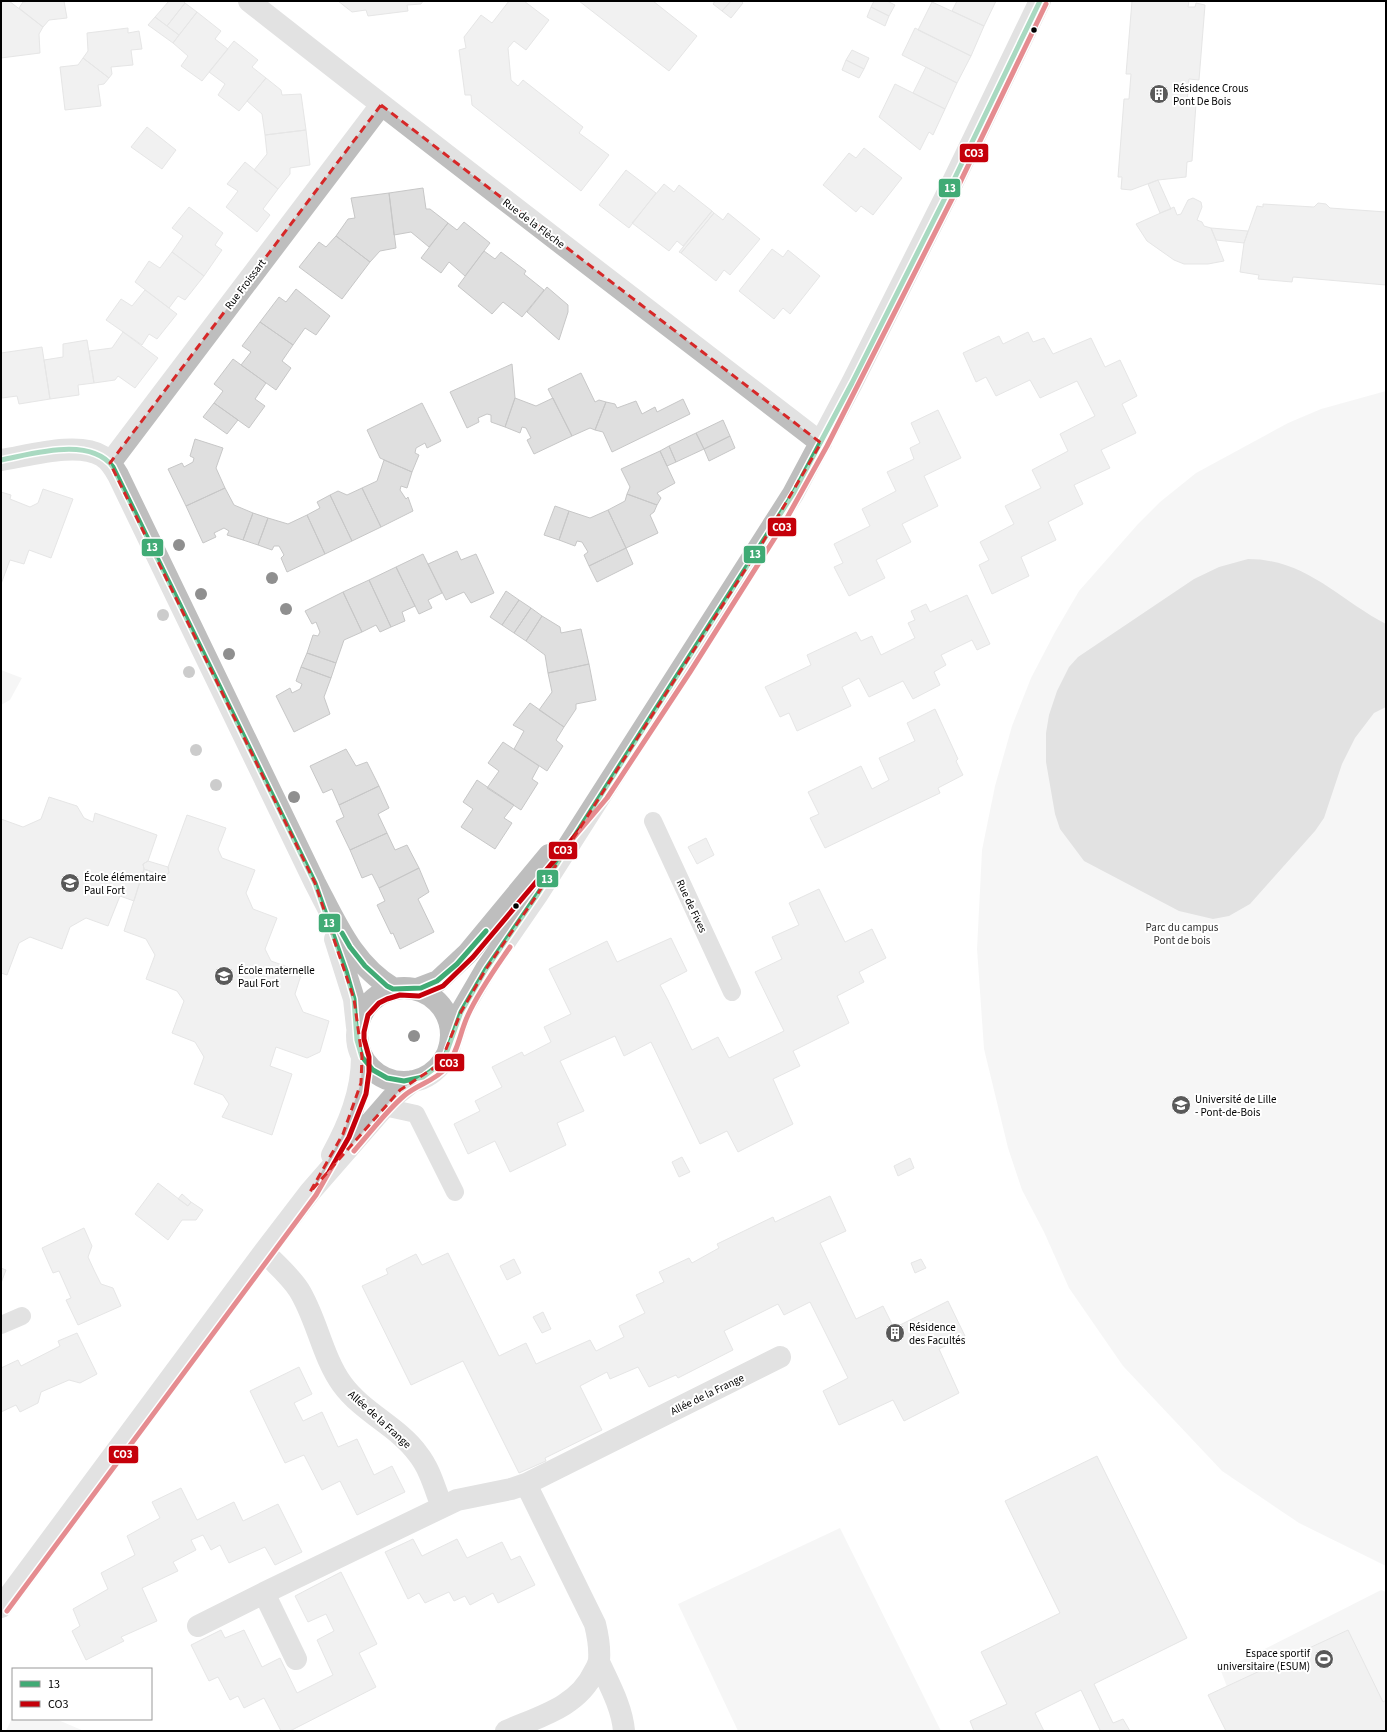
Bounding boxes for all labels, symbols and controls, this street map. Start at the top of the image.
unlabelled marker [1029,25,1039,35]
place label: Résidence Crous Pont De Bois [1173,81,1249,109]
building icon: Résidence Crous Pont De Bois [1148,83,1170,105]
line badge: CO3 [959,143,989,163]
text: CO3 [964,146,984,161]
line badge: 13 [938,178,961,198]
text: 13 [944,181,956,196]
street label: Rue de la Flèche [499,195,568,252]
street label: Rue Froissart [221,256,270,313]
line badge: CO3 [767,517,797,537]
text: CO3 [772,520,792,535]
line badge: 13 [141,538,164,557]
text: 13 [146,540,158,555]
line badge: 13 [743,545,766,564]
text: 13 [749,547,761,562]
line badge: CO3 [548,841,578,860]
text: CO3 [553,843,573,858]
line badge: 13 [536,869,559,888]
place label: École élémentaire Paul Fort [84,870,167,898]
school or university icon: École élémentaire Paul Fort [59,872,81,894]
text: 13 [541,872,553,887]
street label: Rue de Fives [673,877,711,936]
unlabelled marker [511,901,521,911]
line badge: 13 [318,913,341,933]
text: 13 [323,916,335,931]
park label: Parc du campus Pont de bois [1146,920,1219,948]
place label: École maternelle Paul Fort [238,963,315,991]
school or university icon: École maternelle Paul Fort [213,965,235,987]
line badge: CO3 [434,1053,465,1072]
text: CO3 [439,1056,459,1071]
place label: Université de Lille - Pont-de-Bois [1195,1092,1277,1120]
school or university icon: Université de Lille - Pont-de-Bois [1170,1094,1192,1116]
place label: Résidence des Facultés [909,1320,966,1348]
building icon: Résidence des Facultés [884,1322,906,1344]
street label: Allée de la Frange [668,1370,747,1419]
street label: Allée de la Frange [345,1387,415,1452]
line badge: CO3 [108,1445,139,1464]
text: CO3 [113,1447,133,1462]
place label: Espace sportif universitaire (ESUM) [1217,1646,1311,1674]
sports icon: Espace sportif universitaire (ESUM) [1313,1648,1335,1670]
legend [12,1668,152,1720]
text: 13 [48,1676,60,1693]
text: CO3 [48,1696,68,1713]

